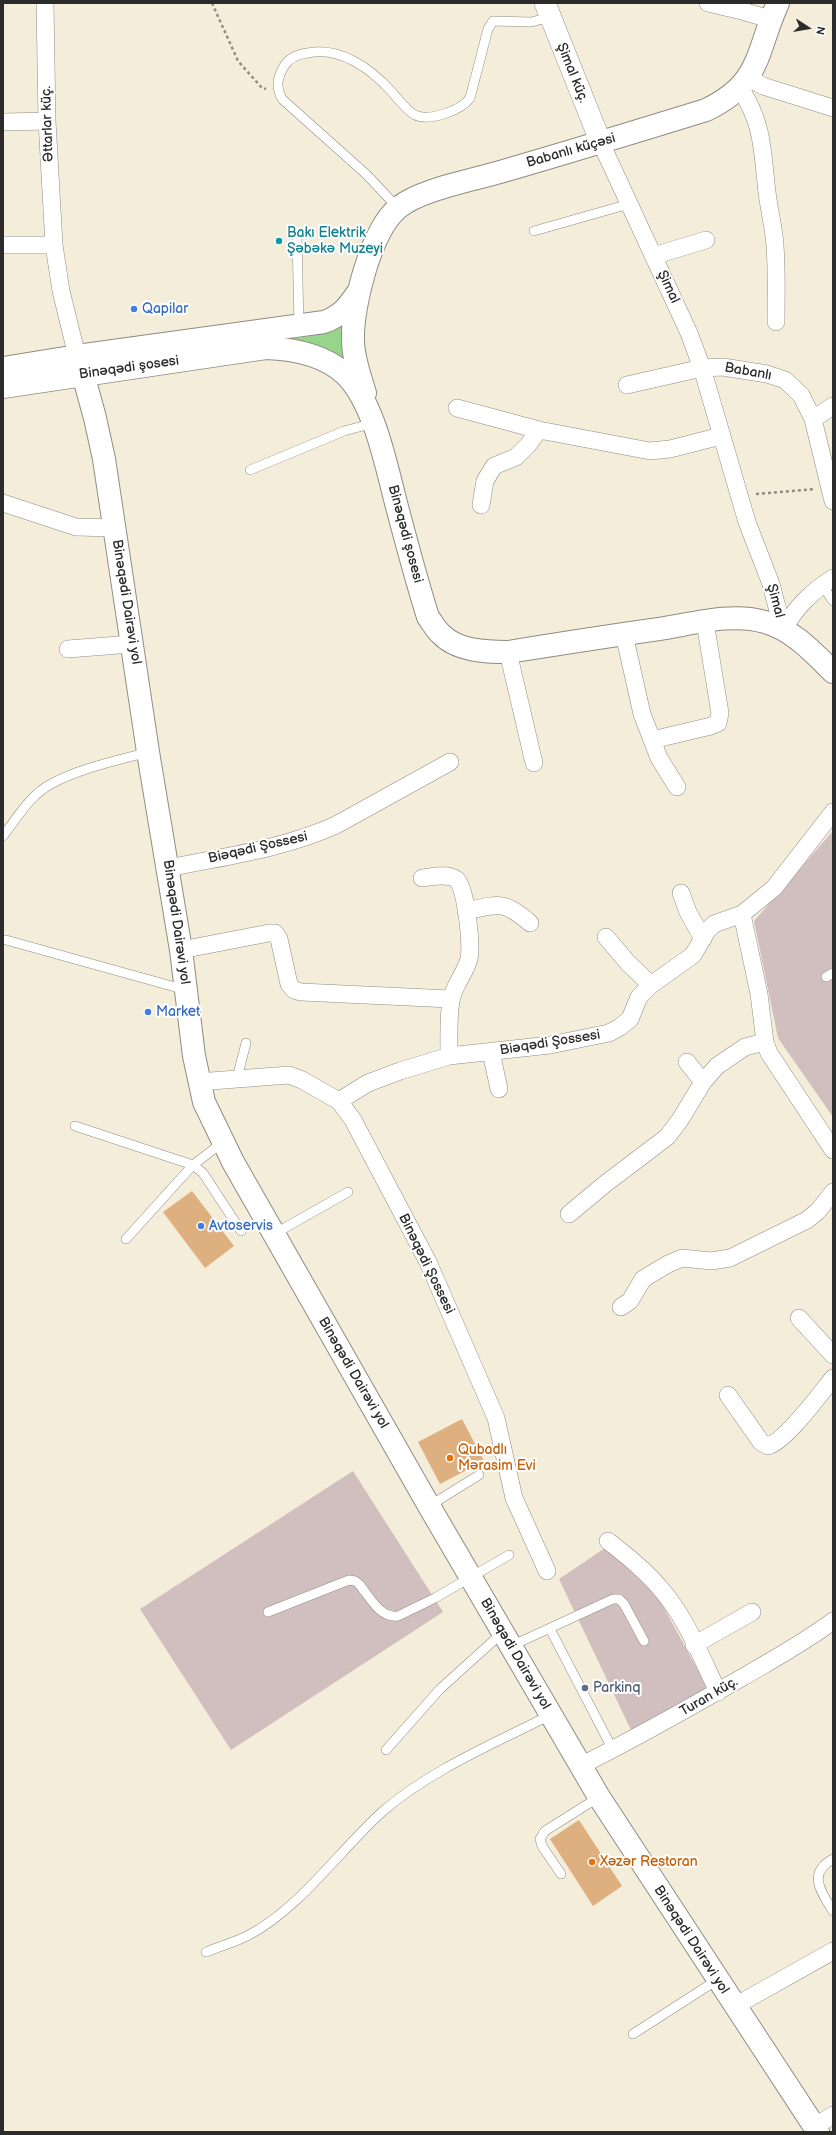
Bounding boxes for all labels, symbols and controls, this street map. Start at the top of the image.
north arrow [788,8,828,48]
text: N [813,25,827,36]
street label: Şimal küç. [552,41,592,105]
street label: Əttarlar küç. [38,86,58,162]
street label: Babanlı küçəsi [524,130,618,172]
place label: Bakı Elektrik Şəbəkə Muzeyi [287,225,383,258]
marker: Bakı Elektrik Şəbəkə Muzeyi [274,236,284,246]
street label: Şimal [653,268,683,306]
place label: Qapilar [142,301,188,317]
marker: Qapilar [129,304,139,314]
street label: Binəqədi şosesi [78,353,180,383]
street label: Babanlı [723,360,773,384]
street label: Binəqədi şosesi [384,483,426,585]
street label: Binəqədi Dairəvi yol [108,539,144,665]
street label: Şimal [762,582,788,620]
street label: Biəqədi Şossesi [207,828,309,868]
street label: Binəqədi Dairəvi yol [159,858,193,986]
place label: Market [156,1004,200,1020]
marker: Market [143,1007,153,1017]
street label: Biəqədi Şossesi [499,1027,601,1059]
street label: Binəqədi Şossesi [394,1211,458,1317]
place label: Avtoservis [209,1218,273,1234]
marker: Avtoservis [196,1221,206,1231]
street label: Binəqədi Dairəvi yol [314,1314,392,1432]
place label: Qubadlı Mərasim Evi [458,1442,536,1474]
marker: Qubadlı Mərasim Evi [445,1453,455,1463]
street label: Binəqədi Dairəvi yol [476,1595,554,1713]
street label: Turan küç. [677,1674,741,1720]
place label: Parkinq [593,1680,640,1696]
marker: Parkinq [580,1683,590,1693]
place label: Xəzər Restoran [600,1854,698,1870]
marker: Xəzər Restoran [587,1857,597,1867]
street label: Binəqədi Dairəvi yol [650,1883,732,1997]

